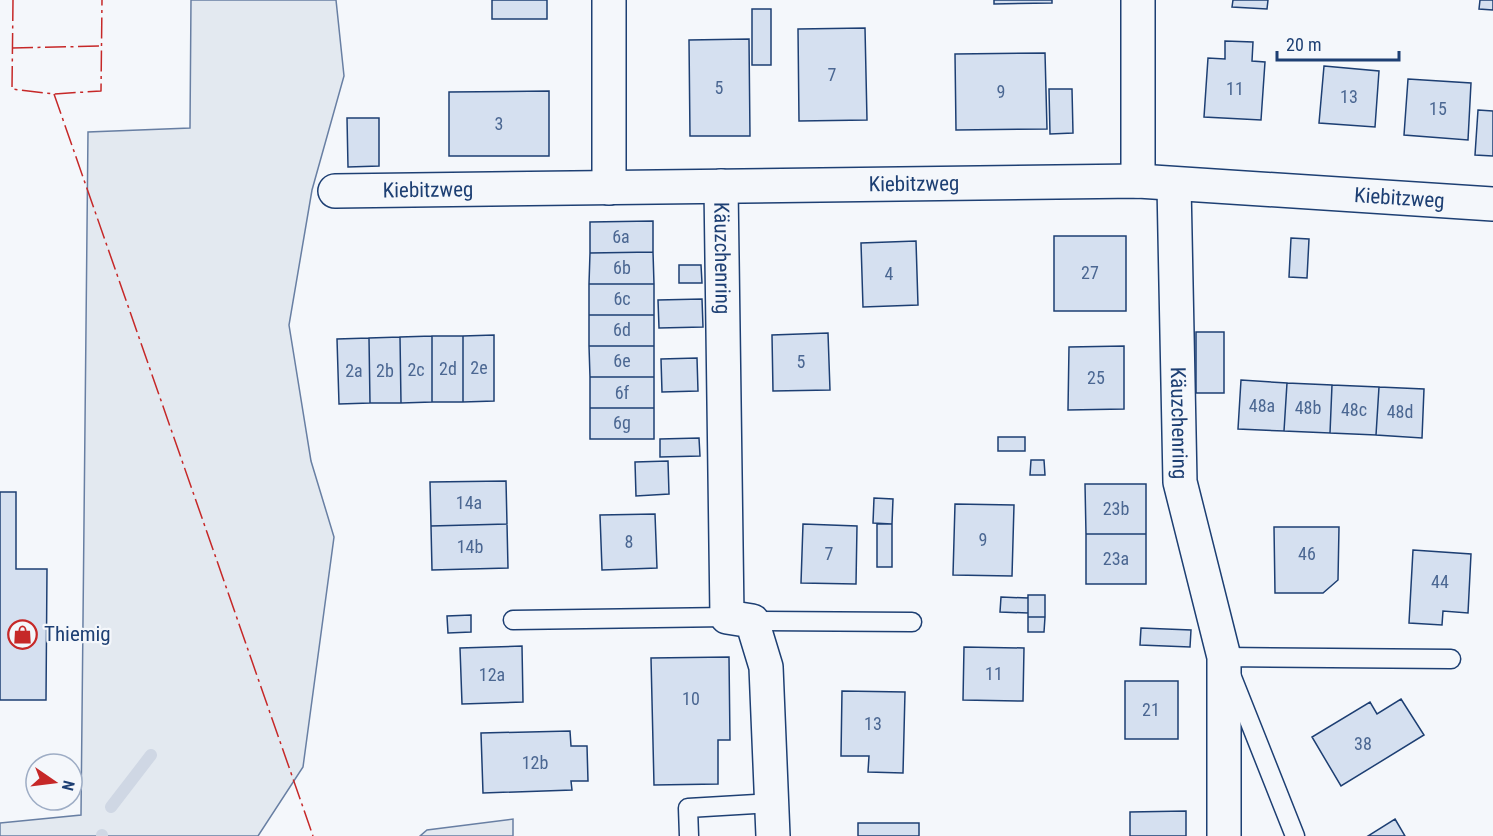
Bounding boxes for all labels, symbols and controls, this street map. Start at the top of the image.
scale bar [1277,24,1398,62]
text: 20 m [1286,34,1321,55]
house number: 7 [828,64,837,85]
house number: 5 [715,77,724,98]
house number: 11 [1226,78,1244,99]
house number: 9 [997,81,1005,102]
house number: 13 [1340,86,1358,107]
house number: 15 [1429,98,1447,119]
house number: 3 [495,113,503,134]
street label: Kiebitzweg [868,171,959,196]
street label: Kiebitzweg [383,177,473,202]
street label: Kiebitzweg [1353,183,1445,213]
street label: Käuzchenring [709,202,735,314]
house number: 6a [612,226,630,247]
house number: 6b [613,257,631,278]
house number: 27 [1081,262,1099,283]
house number: 4 [885,263,894,284]
house number: 6c [613,288,631,309]
house number: 6d [613,319,631,340]
house number: 6e [613,350,631,371]
house number: 5 [797,351,806,372]
house number: 2e [470,357,488,378]
house number: 2d [439,358,457,379]
house number: 2c [407,359,425,380]
house number: 2a [345,360,363,381]
house number: 2b [376,360,394,381]
house number: 25 [1087,367,1105,388]
street label: Käuzchenring [1166,367,1192,479]
house number: 6f [615,382,630,403]
house number: 48a [1249,395,1275,416]
house number: 48b [1295,397,1321,418]
house number: 48c [1341,399,1367,420]
house number: 48d [1387,401,1413,422]
house number: 6g [613,412,631,433]
house number: 14a [456,492,482,513]
house number: 23b [1103,498,1129,519]
house number: 9 [979,529,987,550]
house number: 8 [625,531,633,552]
house number: 14b [457,536,483,557]
house number: 7 [825,543,834,564]
house number: 46 [1298,543,1316,564]
house number: 23a [1103,548,1129,569]
house number: 44 [1431,571,1449,592]
shop icon: Thiemig [7,618,39,650]
place label: Thiemig [44,622,111,646]
house number: 11 [985,663,1003,684]
house number: 12a [479,664,505,685]
house number: 10 [682,688,700,709]
house number: 21 [1142,699,1160,720]
house number: 13 [864,713,882,734]
house number: 38 [1354,733,1372,754]
north arrow [24,752,84,812]
house number: 12b [522,752,548,773]
text: N [58,778,78,793]

